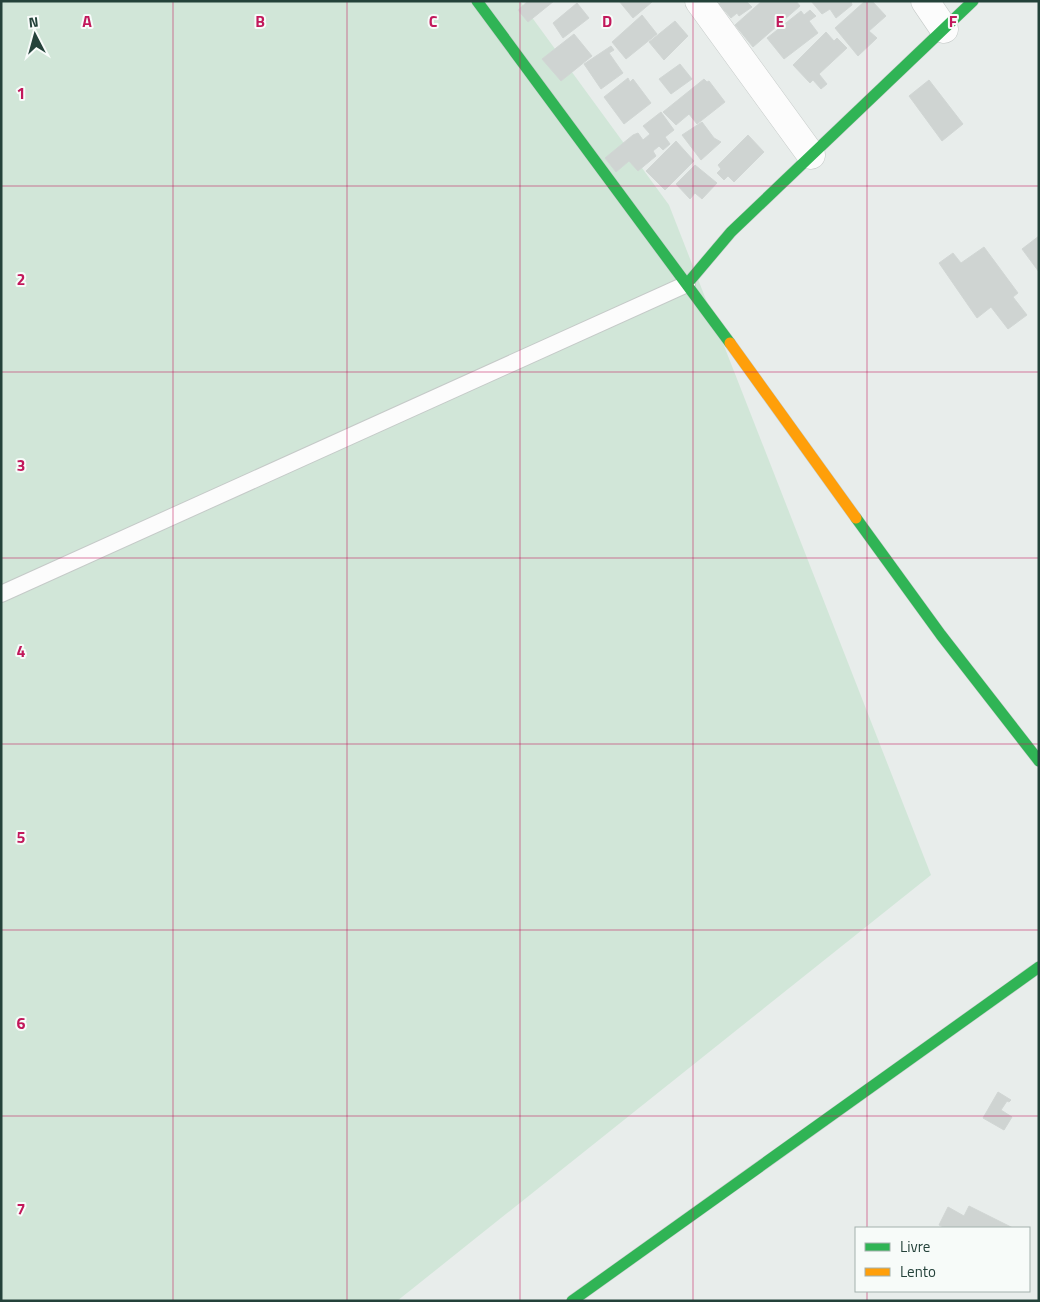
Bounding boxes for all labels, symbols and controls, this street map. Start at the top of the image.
text: A [82,9,92,33]
text: B [255,9,265,33]
text: C [429,9,438,33]
text: D [602,9,612,33]
text: E [776,9,785,33]
text: F [949,9,958,33]
north arrow [10,10,60,60]
text: N [28,11,40,33]
text: 1 [17,81,25,105]
text: 2 [17,267,25,291]
text: 3 [17,453,25,477]
text: 4 [17,639,26,663]
text: 5 [17,825,26,849]
text: 6 [17,1011,26,1035]
text: 7 [17,1197,25,1221]
legend [855,1227,1030,1292]
text: Livre [900,1235,930,1258]
text: Lento [900,1260,936,1283]

